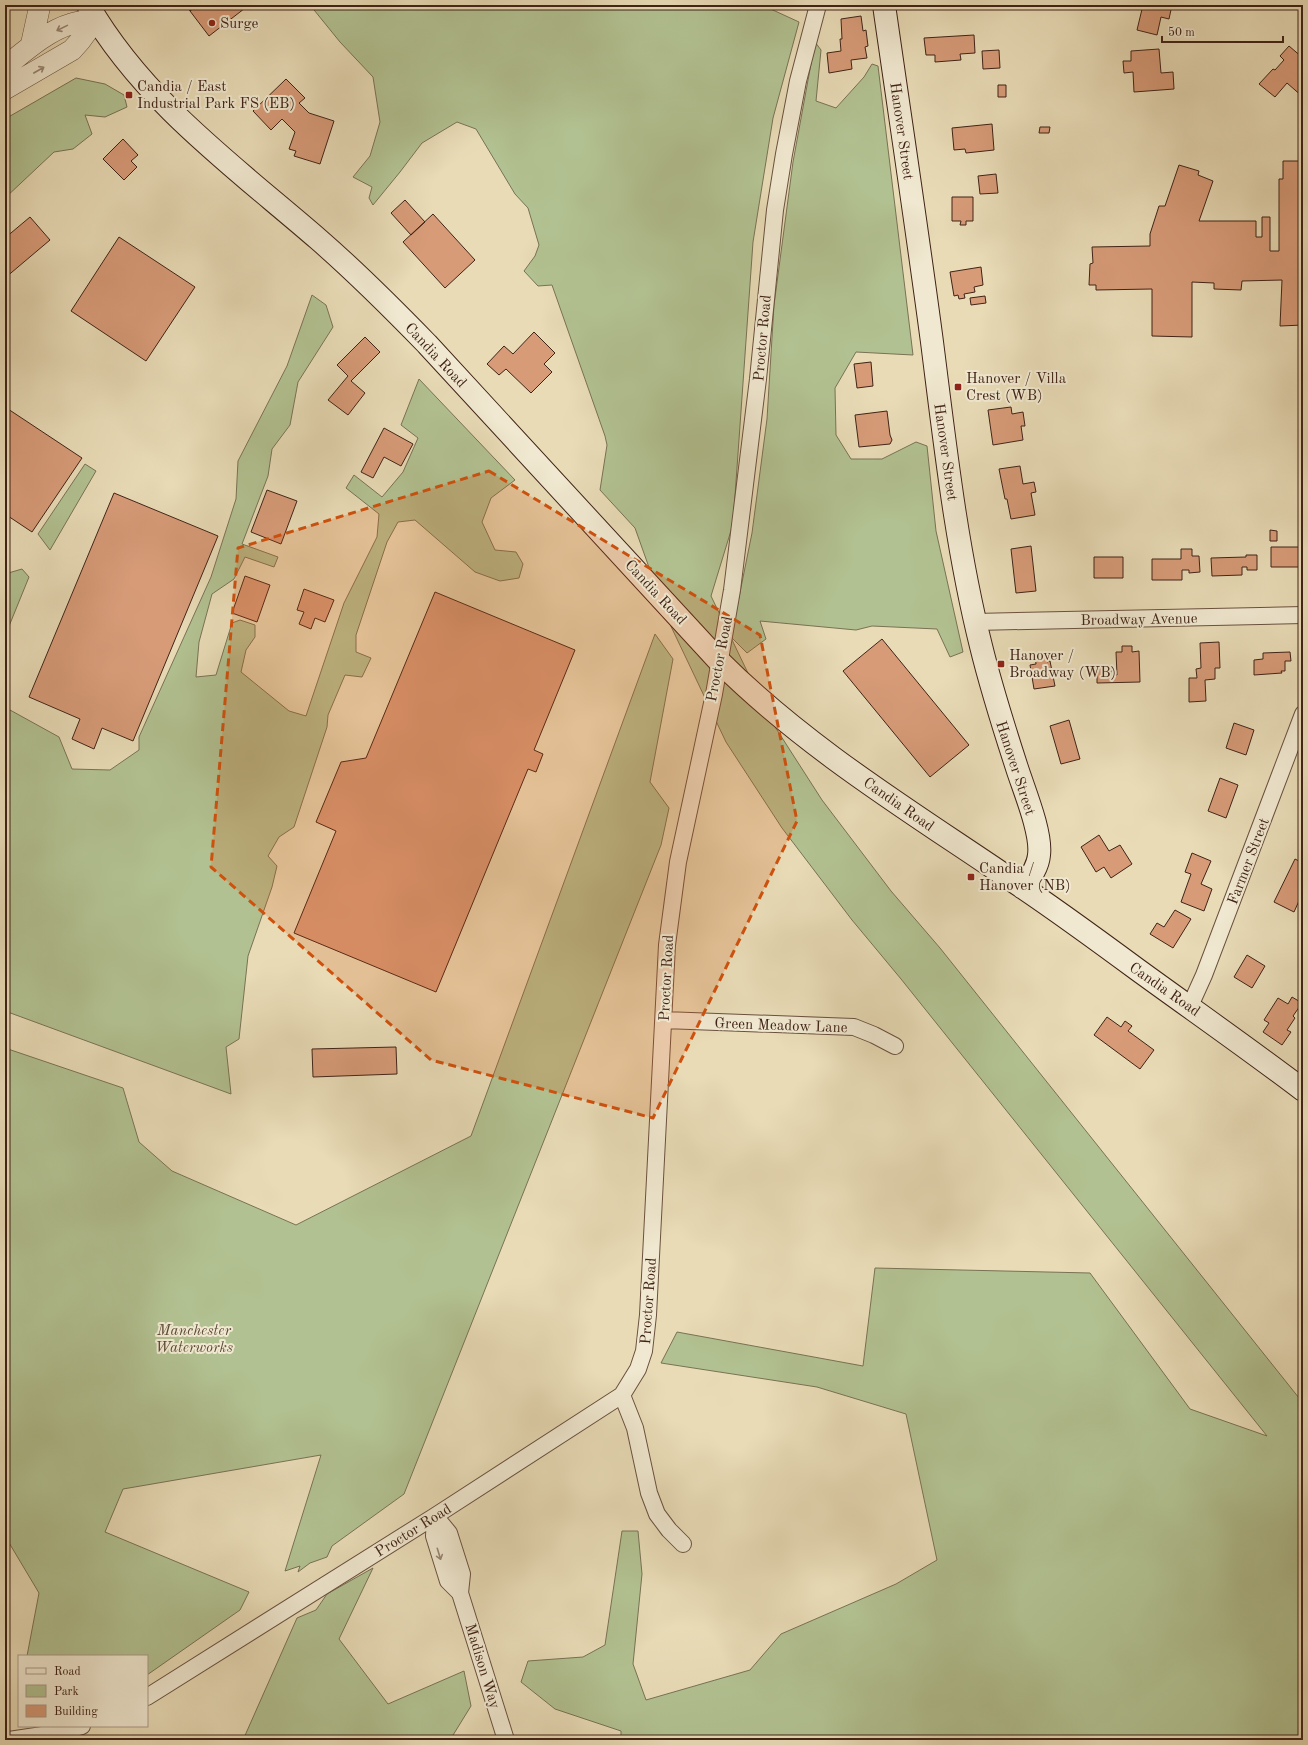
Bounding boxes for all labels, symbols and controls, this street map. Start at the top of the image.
place label: Surge [220,17,259,32]
marker: Surge [207,18,217,28]
scale bar [1162,18,1283,44]
one-way arrow [56,25,68,32]
text: 50 m [1168,26,1195,39]
one-way arrow [33,65,45,73]
place label: Candia / East Industrial Park FS (EB) [137,80,295,112]
street label: Hanover Street [886,81,915,181]
marker: Candia / East Industrial Park FS (EB) [124,90,134,100]
street label: Proctor Road [752,294,775,382]
street label: Candia Road [401,321,469,391]
place label: Hanover / Villa Crest (WB) [966,372,1067,404]
marker: Hanover / Villa Crest (WB) [953,382,963,392]
street label: Hanover Street [930,402,959,502]
street label: Candia Road [621,558,689,628]
street label: Broadway Avenue [1080,612,1198,629]
street label: Proctor Road [705,615,736,703]
place label: Hanover / Broadway (WB) [1009,649,1116,681]
marker: Hanover / Broadway (WB) [996,659,1006,669]
street label: Hanover Street [992,719,1037,818]
street label: Candia Road [860,775,936,835]
street label: Farmer Street [1226,816,1273,907]
place label: Candia / Hanover (NB) [979,862,1071,894]
marker: Candia / Hanover (NB) [966,872,976,882]
street label: Proctor Road [658,934,677,1022]
street label: Candia Road [1126,960,1202,1020]
street label: Green Meadow Lane [714,1017,848,1036]
street label: Proctor Road [639,1257,660,1345]
park label: Manchester Waterworks [155,1324,233,1356]
street label: Proctor Road [373,1502,455,1561]
one-way arrow [436,1548,443,1561]
street label: Madison Way [462,1622,502,1711]
legend [18,1655,148,1727]
text: Road [54,1666,81,1678]
text: Park [54,1686,79,1698]
text: Building [54,1706,98,1718]

